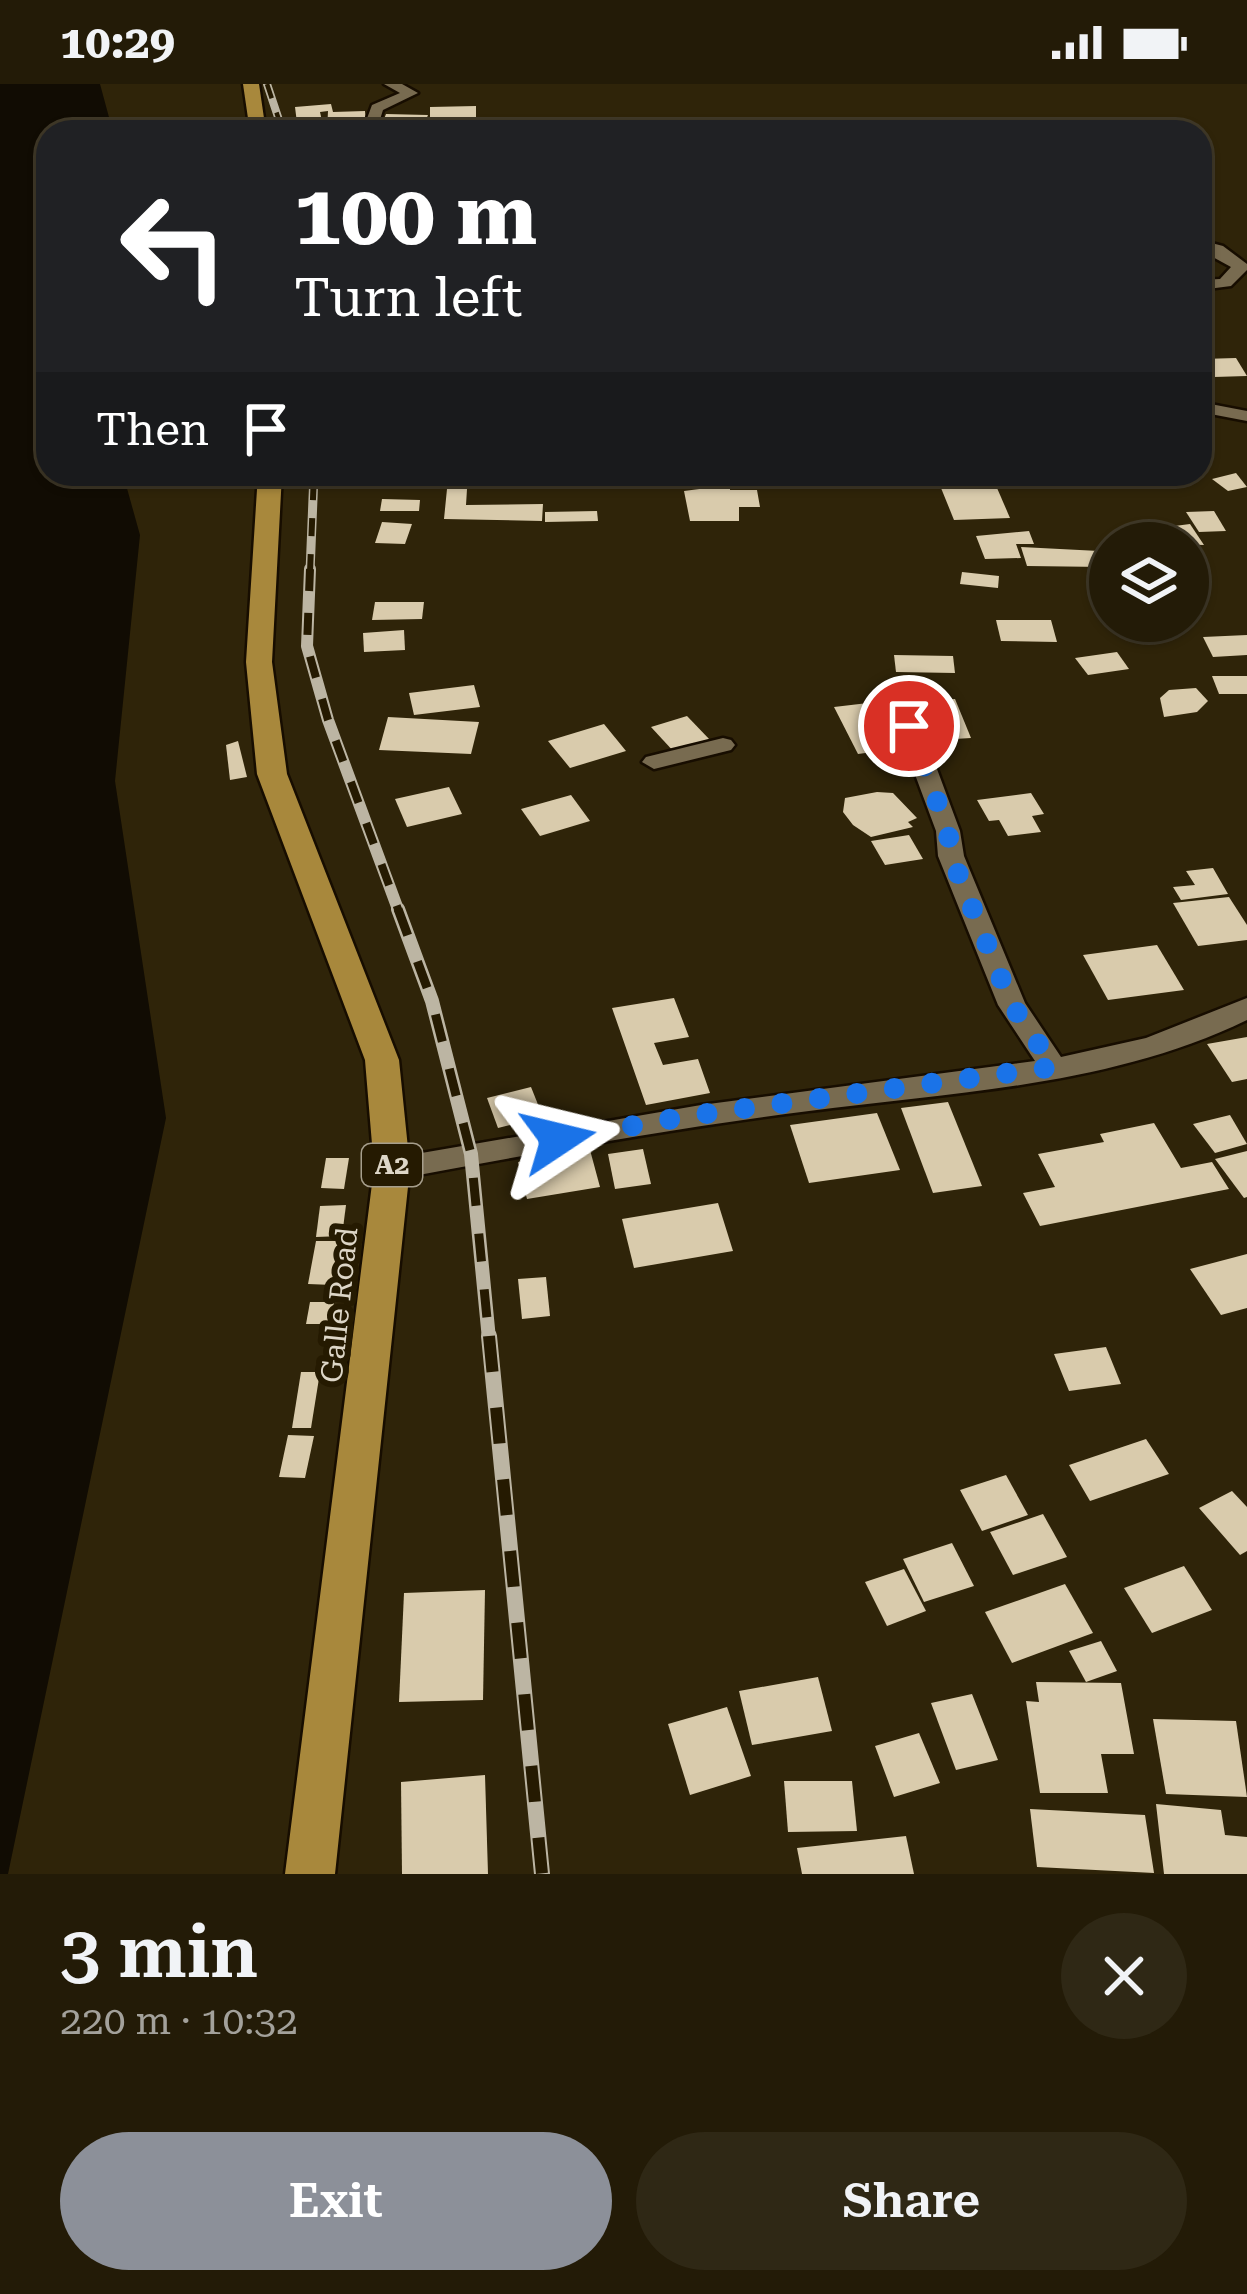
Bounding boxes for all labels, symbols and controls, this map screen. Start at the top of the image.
text: 10:29 [60,16,175,69]
text: 100 m [294,166,537,264]
icon: left [96,168,252,324]
text: Turn left [294,266,522,329]
icon: arrive [233,396,299,462]
text: Then [96,403,209,456]
map controls [1089,522,1209,642]
button: layers [1089,522,1209,642]
pin [858,675,960,777]
icon: arrive [876,693,942,759]
position arrow [495,1076,621,1202]
road number: A2 [362,1144,422,1186]
street label: Galle Road [313,1225,365,1385]
text: 3 min [60,1910,258,1995]
button: close [1061,1913,1187,2039]
text: 220 m · 10:32 [60,1998,298,2044]
button: Exit [60,2132,612,2270]
button: Share [636,2132,1187,2270]

